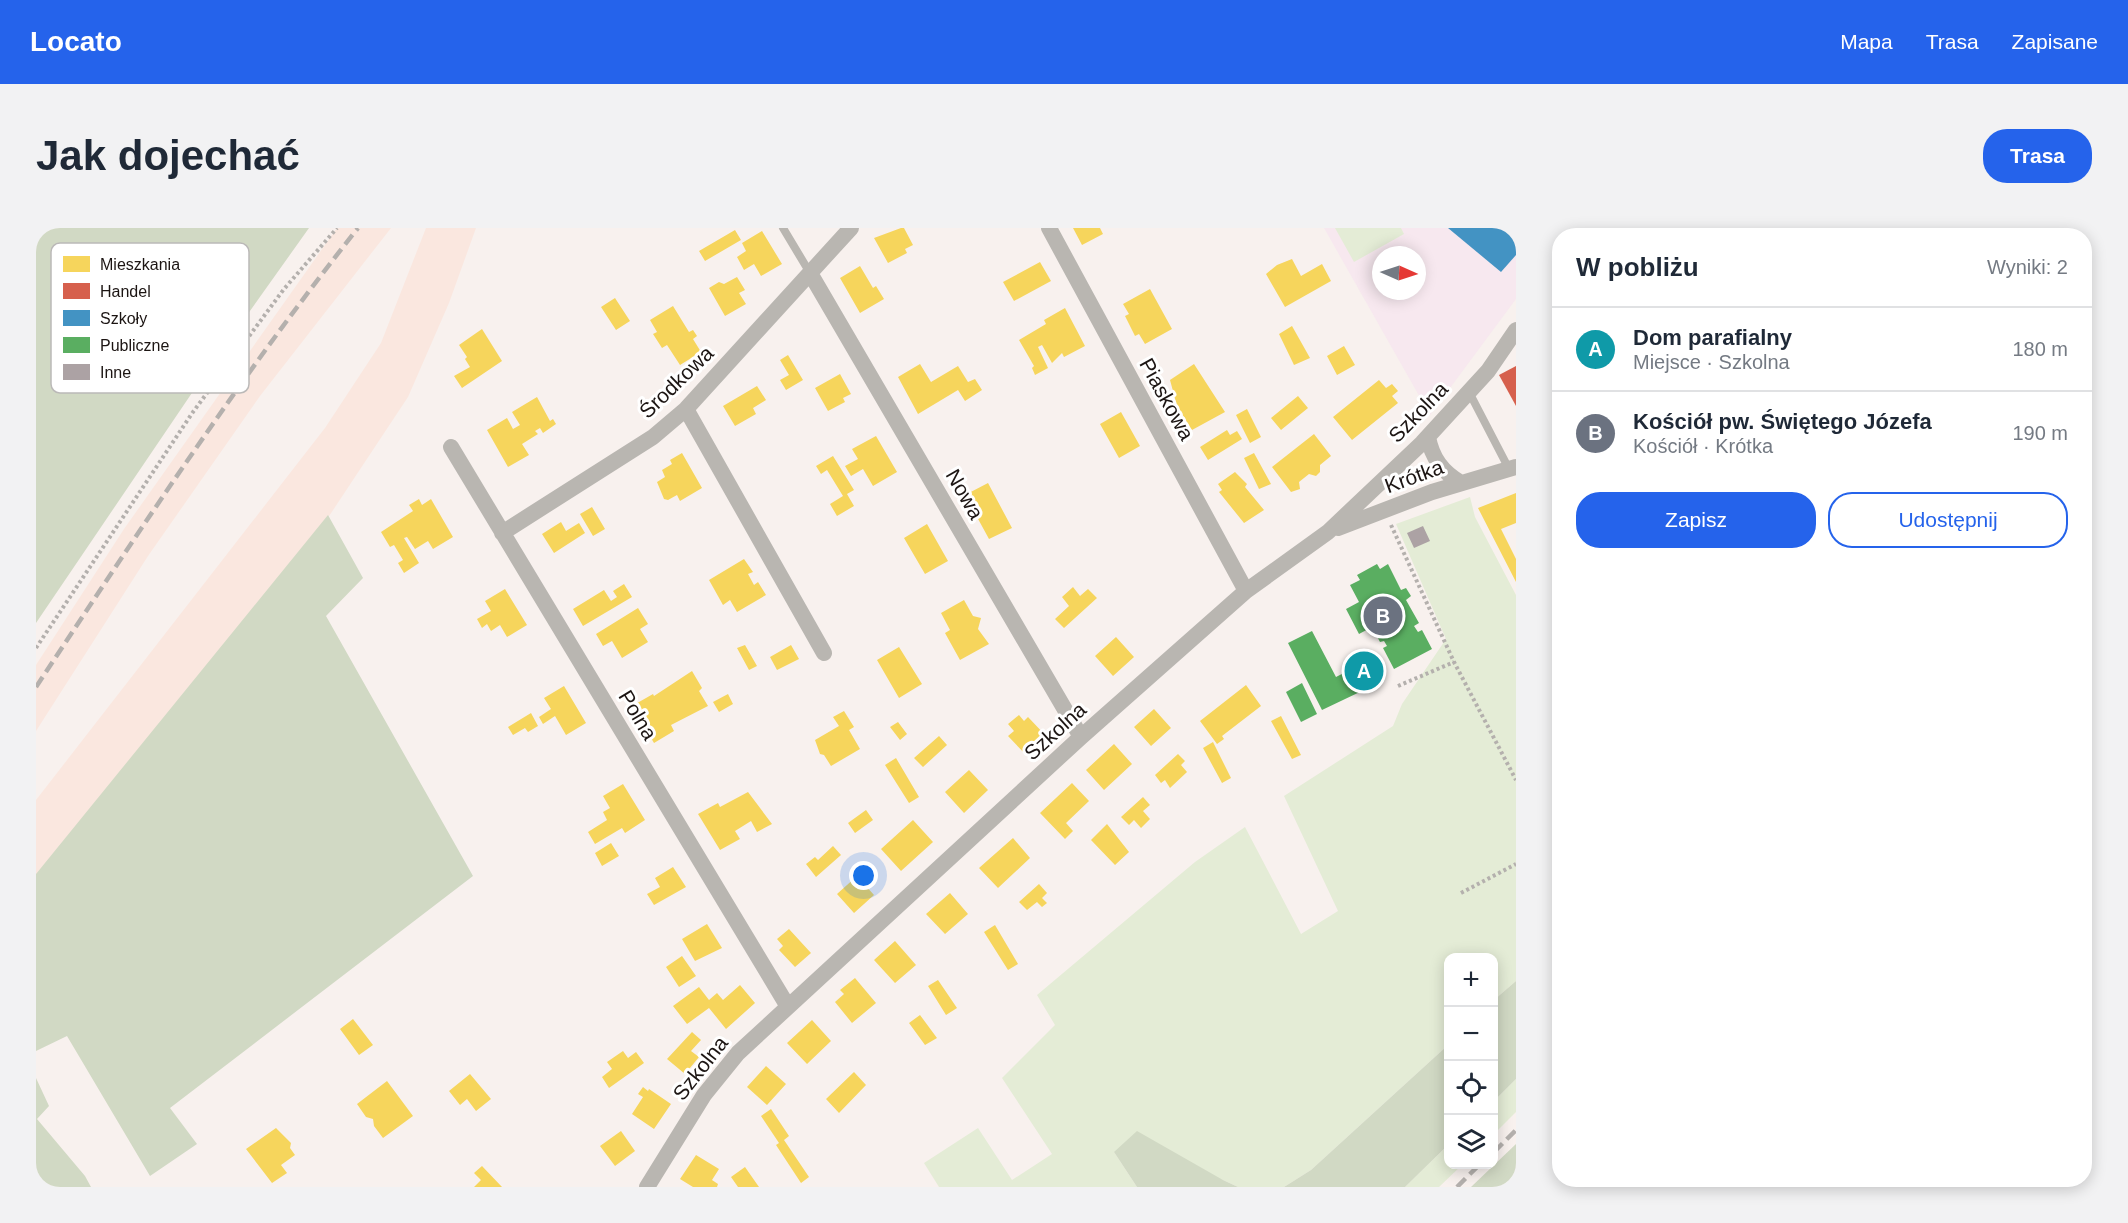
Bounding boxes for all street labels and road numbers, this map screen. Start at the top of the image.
street label: Środkowa [634,341,718,423]
street label: Piaskowa [1135,354,1199,444]
street label: Szkolna [1384,377,1452,447]
street label: Krótka [1382,455,1447,497]
street label: Nowa [942,465,989,523]
street label: Polna [614,686,662,744]
street label: Szkolna [1020,697,1091,765]
street label: Szkolna [668,1031,732,1105]

